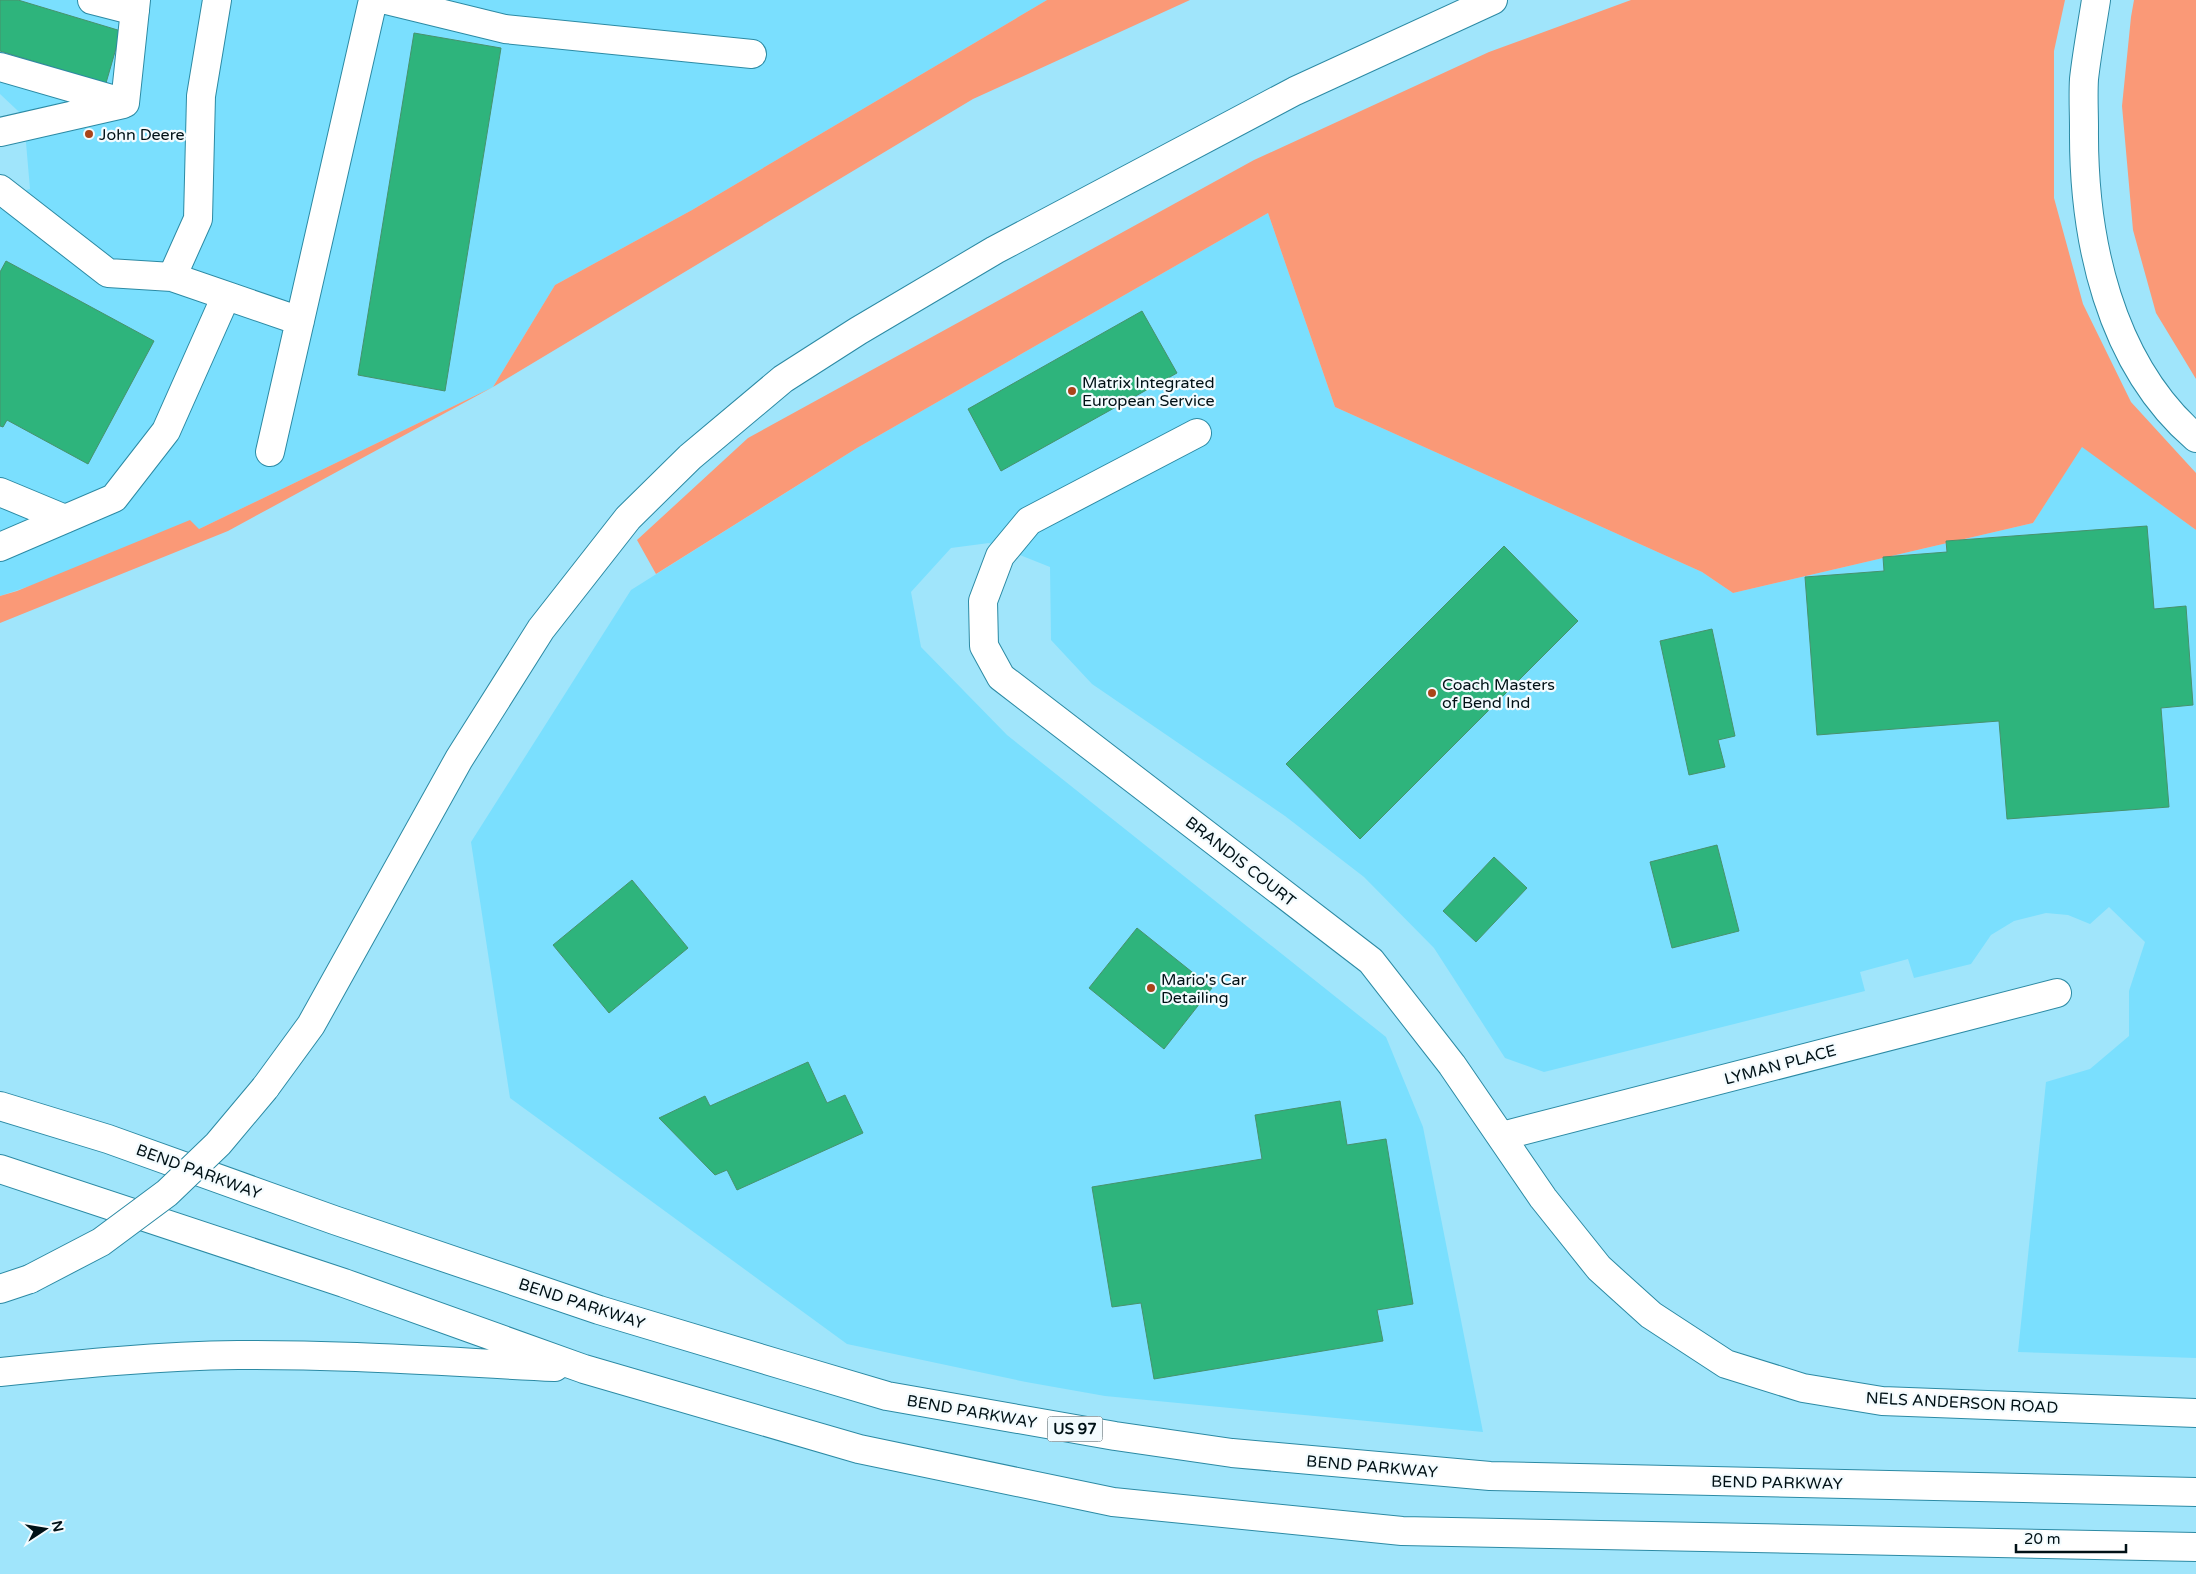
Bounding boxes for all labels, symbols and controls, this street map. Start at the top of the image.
place label: John Deere [99,125,185,145]
marker: John Deere [83,128,95,140]
place label: Matrix Integrated European Service [1082,373,1214,411]
marker: Matrix Integrated European Service [1066,385,1078,397]
place label: Coach Masters of Bend Ind [1442,675,1555,713]
marker: Coach Masters of Bend Ind [1426,687,1438,699]
street label: BRANDIS COURT [1181,812,1300,911]
place label: Mario's Car Detailing [1161,970,1248,1008]
marker: Mario's Car Detailing [1145,982,1157,994]
street label: LYMAN PLACE [1722,1040,1838,1090]
street label: BEND PARKWAY [133,1140,264,1204]
street label: BEND PARKWAY [516,1274,647,1334]
street label: NELS ANDERSON ROAD [1865,1388,2059,1418]
street label: BEND PARKWAY [905,1391,1038,1433]
road number: US 97 [1048,1416,1102,1442]
street label: BEND PARKWAY [1305,1451,1438,1483]
street label: BEND PARKWAY [1711,1472,1843,1494]
north arrow [20,1504,70,1554]
text: N [48,1519,67,1534]
scale bar [2016,1522,2126,1554]
text: 20 m [2024,1530,2061,1548]

